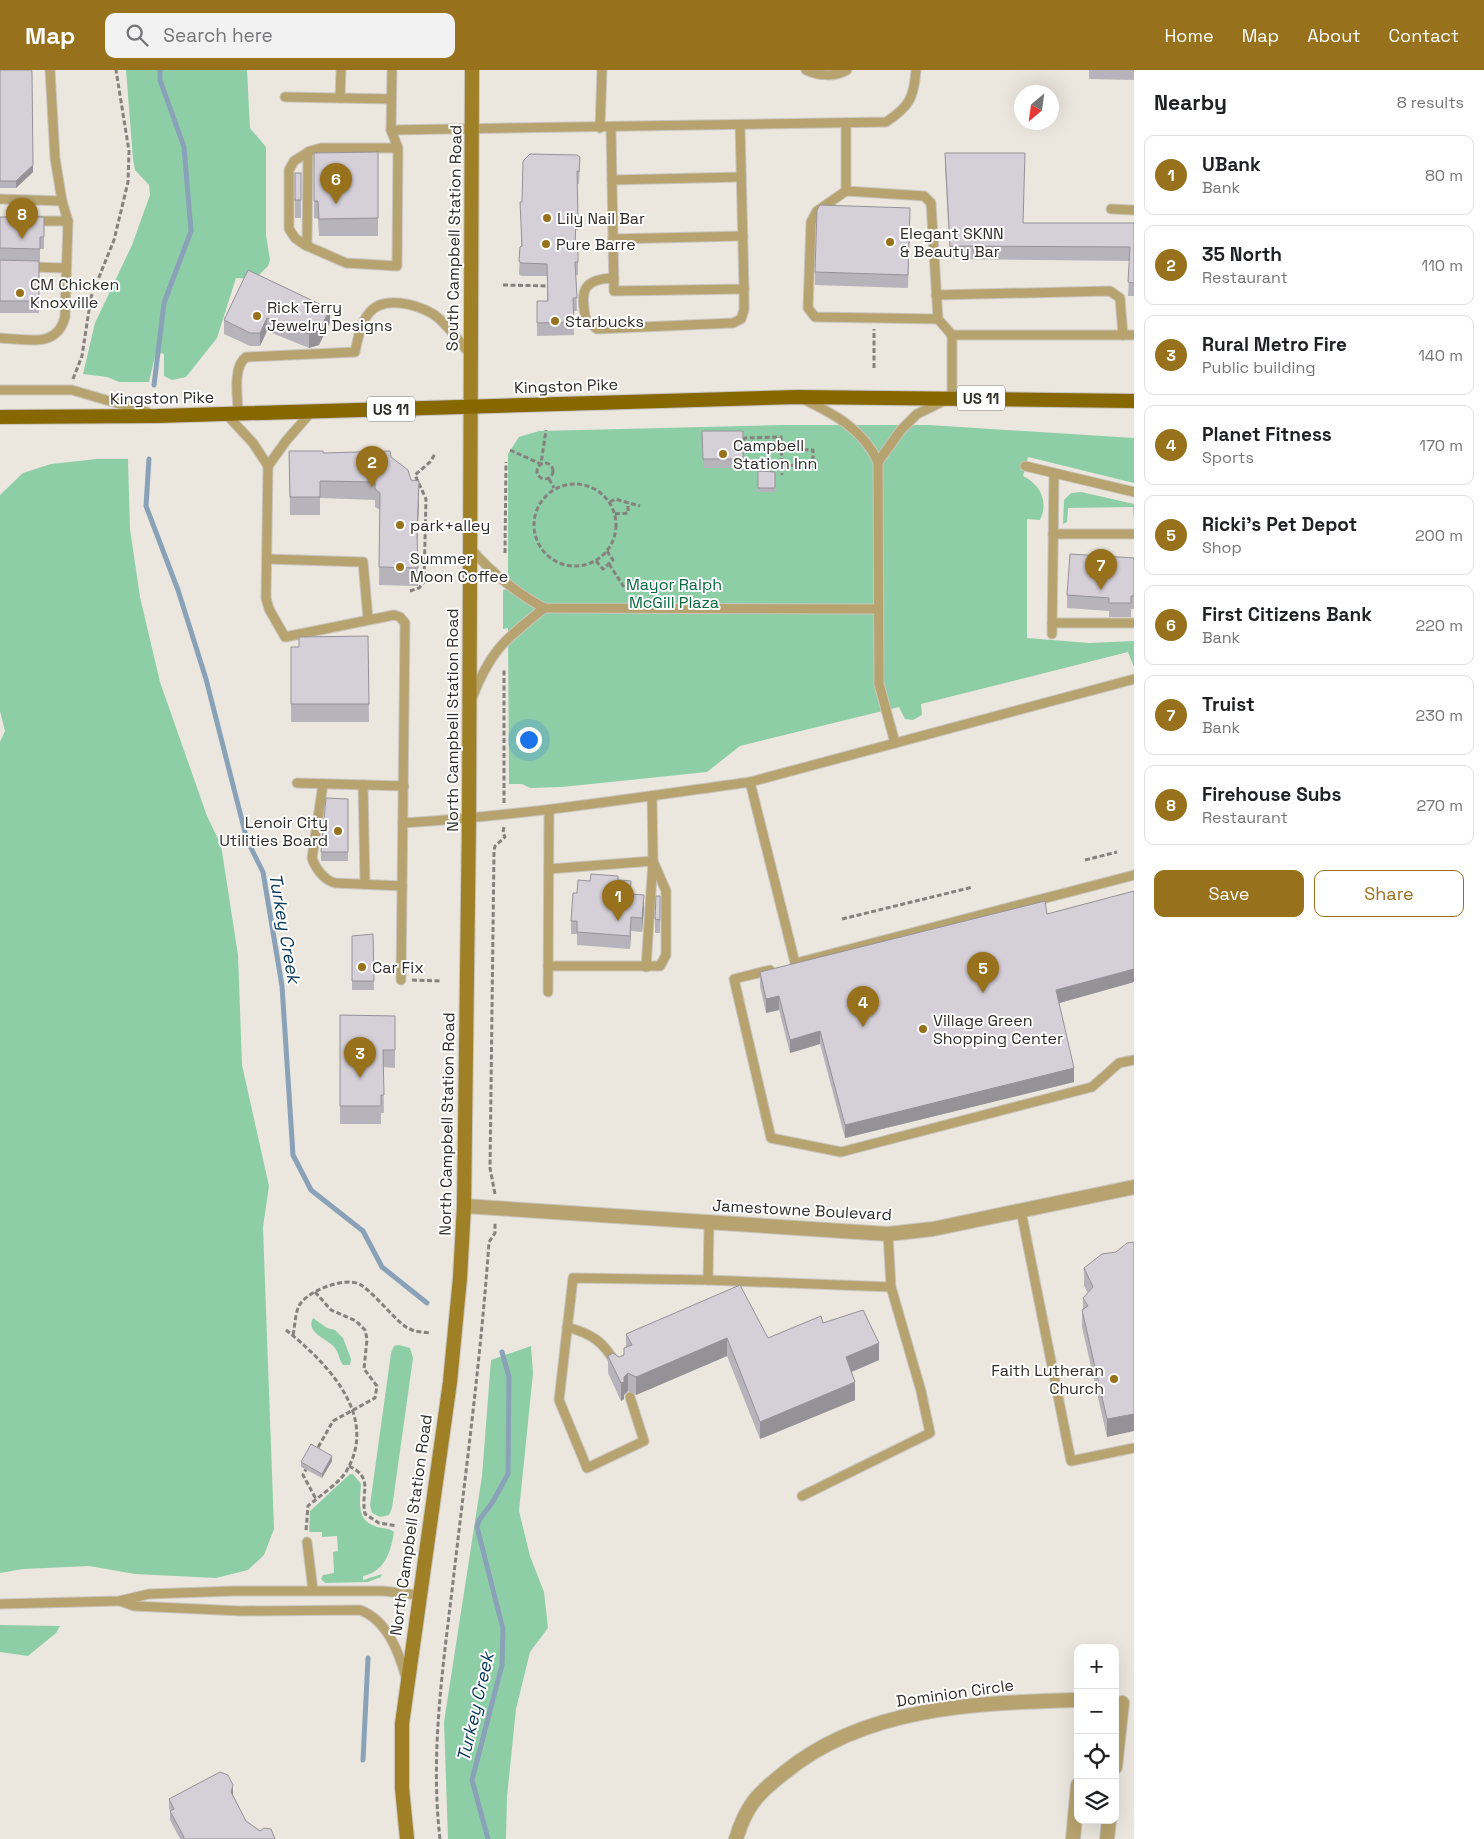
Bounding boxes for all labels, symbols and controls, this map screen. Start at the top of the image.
search box [105,13,455,58]
text: Map [25,20,75,51]
icon: search [123,21,151,49]
text: Search here [163,23,273,48]
text: Home [1165,24,1214,47]
text: Map [1242,24,1279,47]
text: About [1307,24,1361,47]
text: Contact [1389,24,1459,47]
north arrow [1014,85,1059,130]
text: Nearby [1154,89,1227,116]
text: 8 results [1397,92,1464,113]
street label: South Campbell Station Road [442,125,466,351]
text: UBank [1202,152,1261,177]
pin: 6 [320,163,352,204]
text: 1 [1167,165,1175,186]
text: 80 m [1425,165,1463,186]
text: Bank [1202,177,1240,198]
pin: 8 [6,198,38,239]
place label: Lily Nail Bar [557,208,645,229]
marker: Lily Nail Bar [541,212,553,224]
place label: Elegant SKNN & Beauty Bar [900,223,1004,262]
place label: Pure Barre [556,234,636,255]
marker: Elegant SKNN & Beauty Bar [884,236,896,248]
marker: Pure Barre [540,238,552,250]
text: 35 North [1202,242,1282,267]
text: 2 [1166,255,1176,276]
text: 110 m [1421,255,1463,276]
text: Restaurant [1202,267,1288,288]
place label: CM Chicken Knoxville [30,274,119,313]
marker: CM Chicken Knoxville [14,287,26,299]
place label: Rick Terry Jewelry Designs [267,297,392,336]
marker: Rick Terry Jewelry Designs [251,310,263,322]
place label: Starbucks [565,311,644,332]
marker: Starbucks [549,315,561,327]
text: Rural Metro Fire [1202,332,1347,357]
text: 3 [1166,345,1176,366]
text: 140 m [1418,345,1463,366]
text: Public building [1202,357,1315,378]
street label: Kingston Pike [514,374,618,398]
road number: US 11 [957,386,1005,410]
street label: Kingston Pike [110,387,214,409]
road number: US 11 [367,396,415,422]
text: Planet Fitness [1202,422,1332,447]
place label: Campbell Station Inn [733,435,817,474]
text: 4 [1166,435,1176,456]
text: 170 m [1419,435,1463,456]
pin: 2 [356,446,388,487]
text: Sports [1202,447,1254,468]
marker: Campbell Station Inn [717,448,729,460]
text: Ricki's Pet Depot [1202,512,1357,537]
place label: park+alley [410,515,490,536]
marker: park+alley [394,519,406,531]
text: 5 [1166,525,1176,546]
text: 200 m [1415,525,1463,546]
text: Shop [1202,537,1242,558]
place label: Summer Moon Coffee [410,548,508,587]
pin: 7 [1085,549,1117,590]
marker: Summer Moon Coffee [394,561,406,573]
park label: Mayor Ralph McGill Plaza [626,574,722,613]
text: First Citizens Bank [1202,602,1372,627]
street label: North Campbell Station Road [442,608,463,832]
text: 6 [1166,615,1176,636]
text: 220 m [1416,615,1463,636]
text: Bank [1202,627,1240,648]
text: Truist [1202,692,1255,717]
text: 7 [1167,705,1175,726]
text: 230 m [1416,705,1463,726]
text: Bank [1202,717,1240,738]
your location [516,727,542,753]
text: Firehouse Subs [1202,782,1341,807]
text: 8 [1166,795,1176,816]
text: 270 m [1416,795,1463,816]
text: Restaurant [1202,807,1288,828]
place label: Lenoir City Utilities Board [219,812,328,851]
marker: Lenoir City Utilities Board [332,825,344,837]
button: Save [1154,870,1304,917]
button: Share [1314,870,1464,917]
water label: Turkey Creek [264,871,306,987]
pin: 1 [602,880,634,921]
pin: 5 [967,952,999,993]
place label: Car Fix [372,957,424,978]
marker: Car Fix [356,961,368,973]
pin: 4 [847,986,879,1027]
place label: Village Green Shopping Center [933,1010,1063,1049]
street label: North Campbell Station Road [435,1012,459,1236]
marker: Village Green Shopping Center [917,1023,929,1035]
pin: 3 [344,1037,376,1078]
street label: Jamestowne Boulevard [712,1195,892,1225]
place label: Faith Lutheran Church [991,1360,1104,1399]
marker: Faith Lutheran Church [1108,1373,1120,1385]
street label: North Campbell Station Road [385,1413,437,1637]
map controls [1074,1644,1119,1824]
button: + [1074,1644,1119,1689]
water label: Turkey Creek [451,1648,499,1764]
street label: Dominion Circle [895,1674,1015,1712]
button: − [1074,1689,1119,1734]
button: locate [1074,1734,1119,1779]
button: layers [1074,1779,1119,1824]

